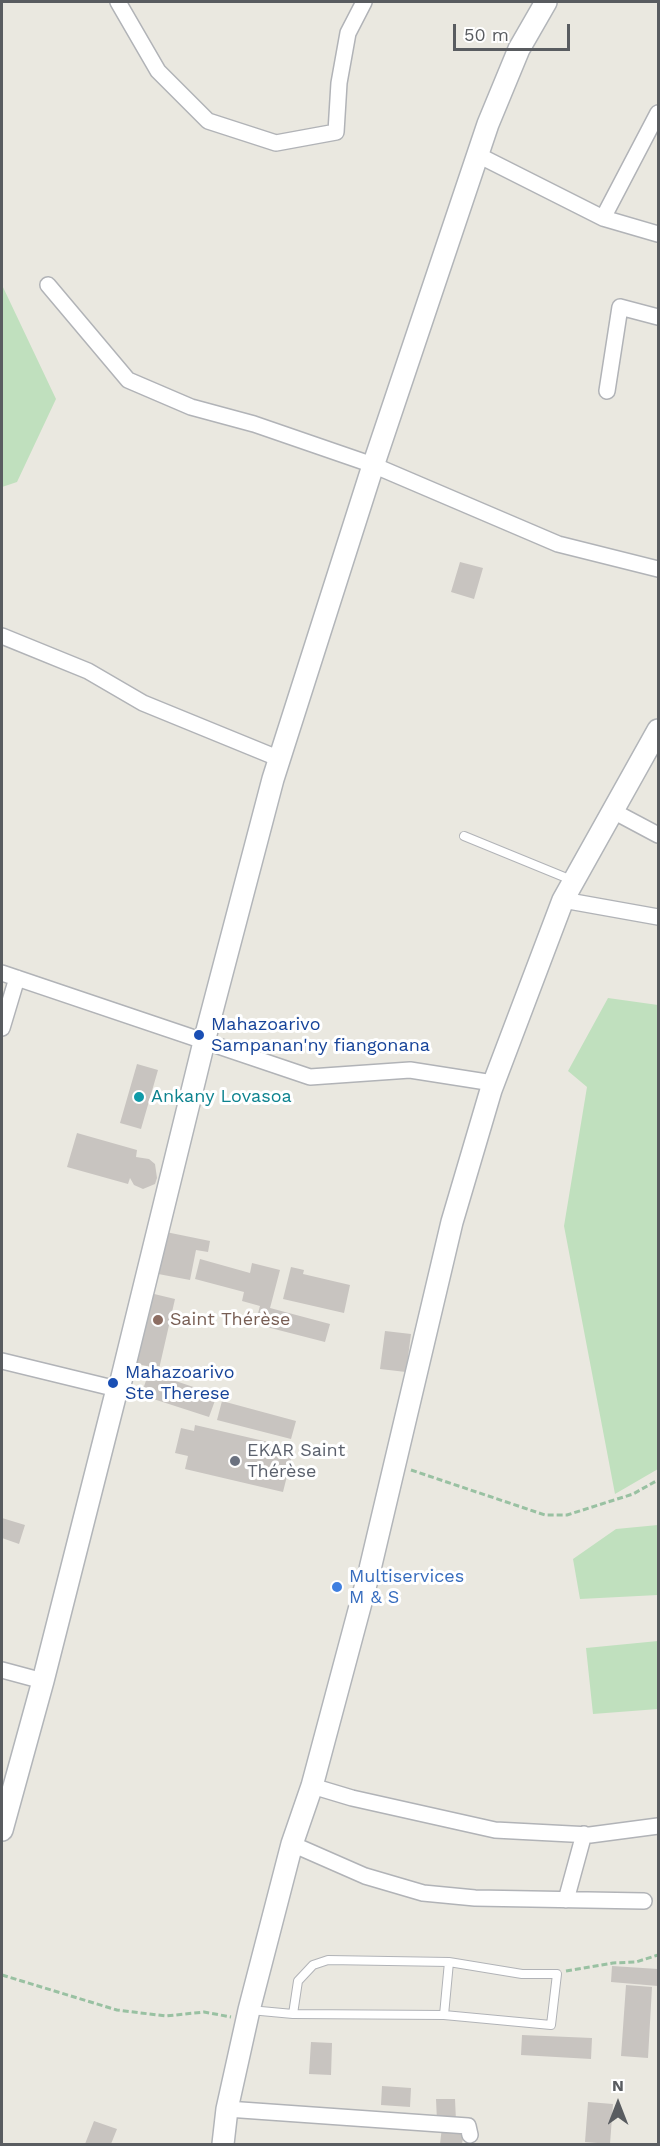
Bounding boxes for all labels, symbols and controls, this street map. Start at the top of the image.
scale bar [456,12,573,50]
text: 50 m [464,24,509,45]
place label: Mahazoarivo Sampanan'ny fiangonana [211,1014,430,1056]
marker: Mahazoarivo Sampanan'ny fiangonana [192,1028,206,1042]
place label: Ankany Lovasoa [151,1086,292,1108]
marker: Ankany Lovasoa [132,1090,146,1104]
place label: Saint Thérèse [170,1309,290,1331]
marker: Saint Thérèse [151,1313,165,1327]
place label: Mahazoarivo Ste Therese [125,1362,235,1404]
marker: Mahazoarivo Ste Therese [106,1376,120,1390]
place label: EKAR Saint Thérèse [247,1440,345,1482]
marker: EKAR Saint Thérèse [228,1454,242,1468]
place label: Multiservices M & S [349,1566,464,1608]
marker: Multiservices M & S [330,1580,344,1594]
north arrow [588,2074,648,2134]
text: N [612,2076,624,2095]

